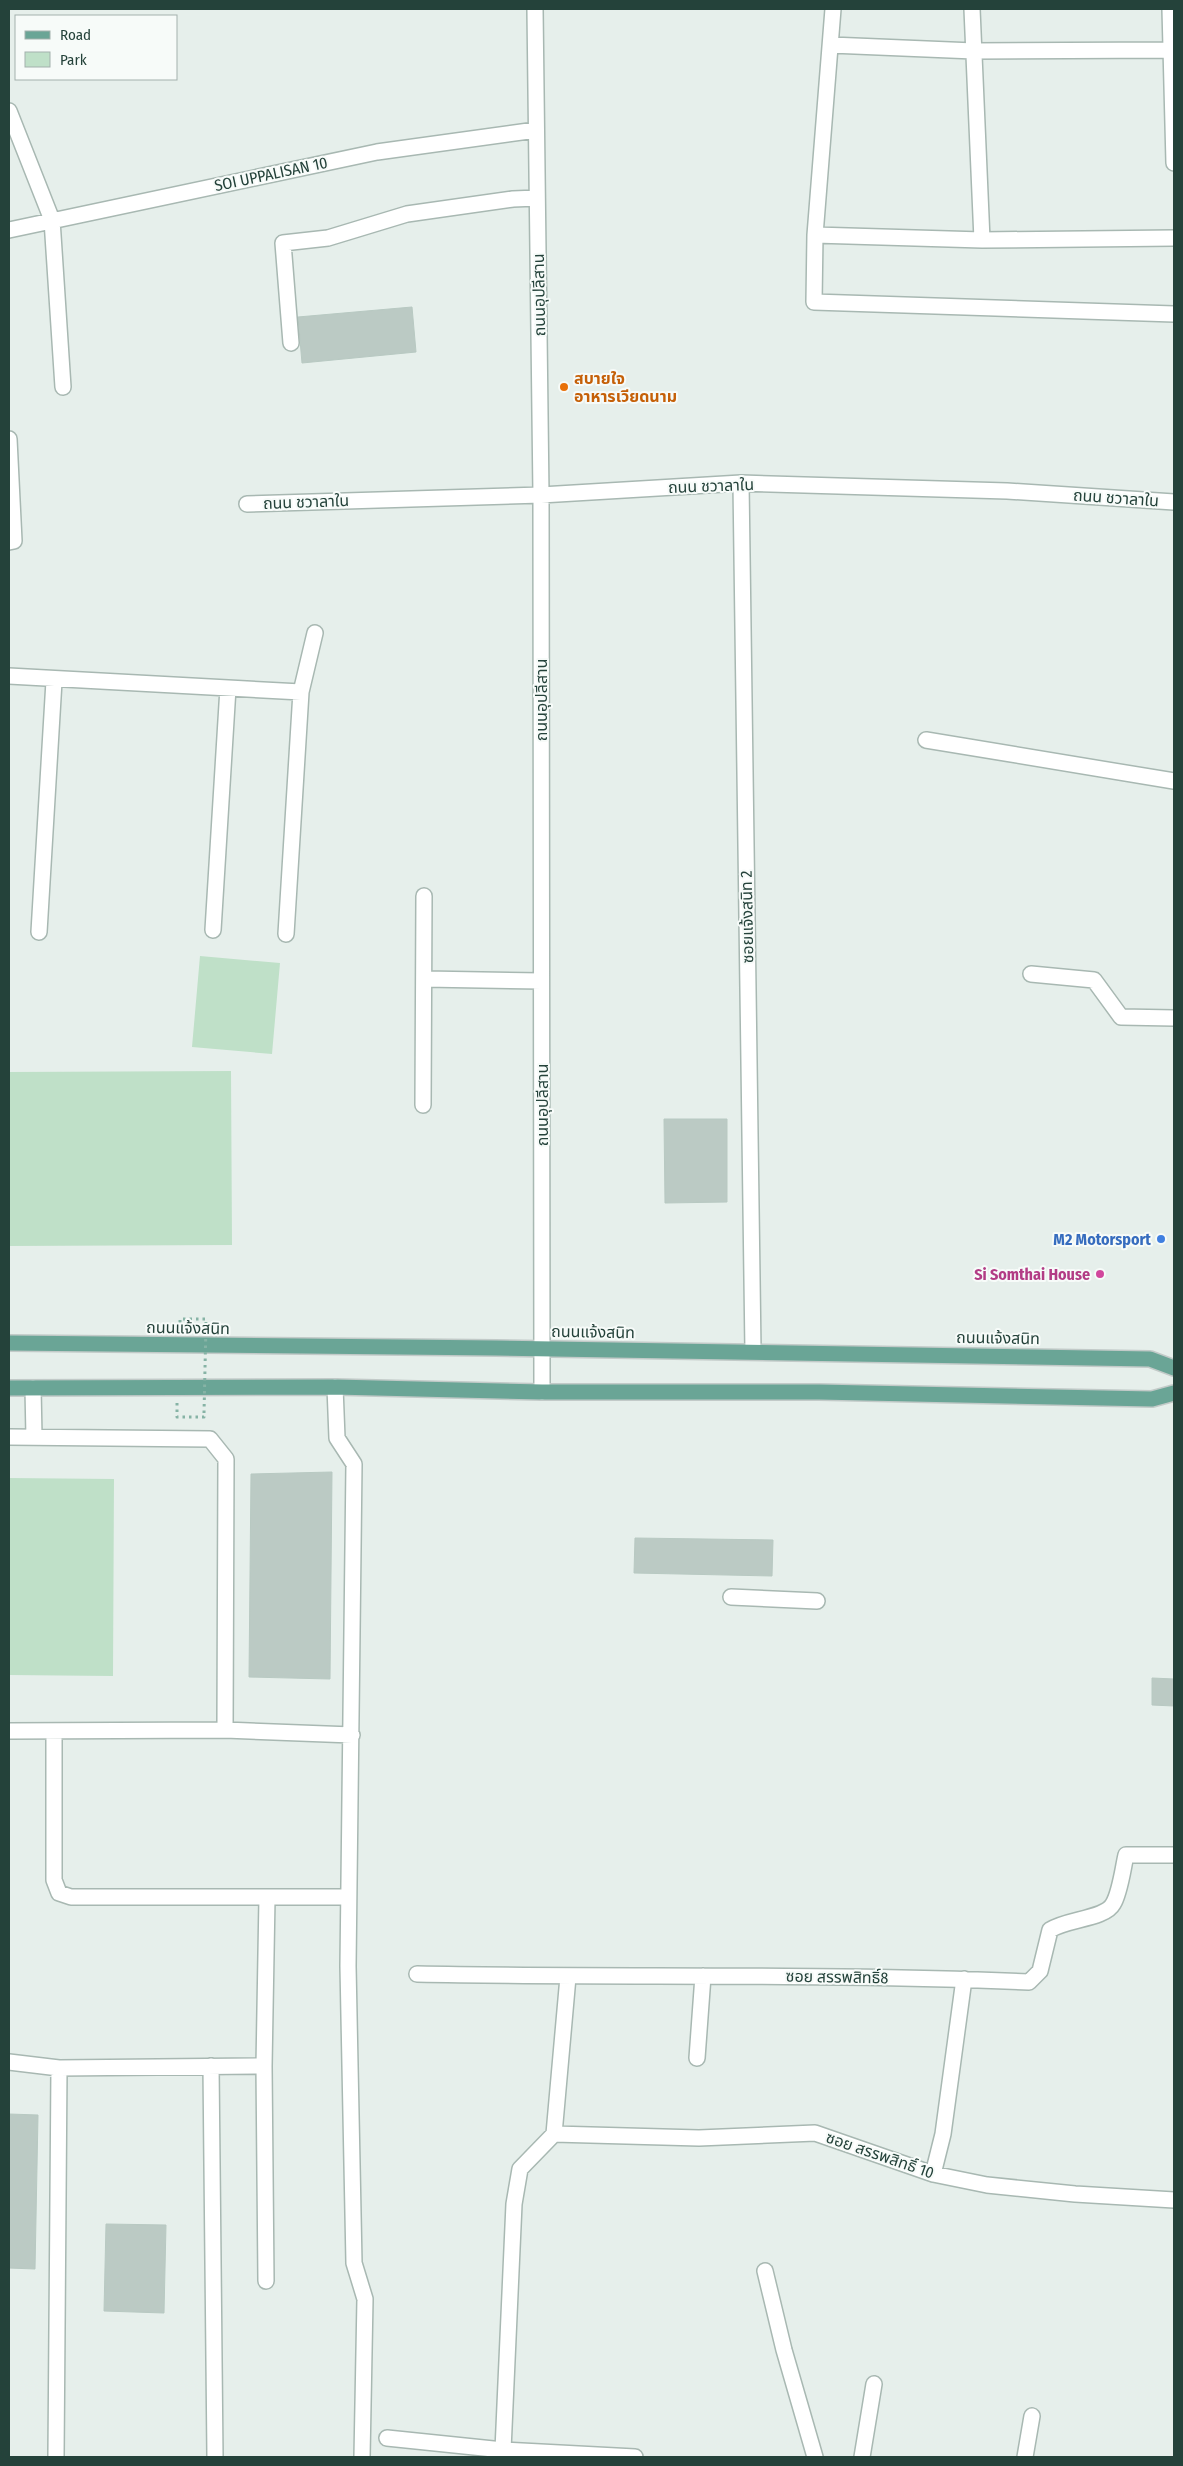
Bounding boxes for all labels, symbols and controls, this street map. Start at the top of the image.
legend [15,15,178,80]
text: Road [60,26,91,44]
text: Park [60,51,87,69]
street label: SOI UPPALISAN 10 [213,153,329,195]
street label: ถนนอุปลีสาน [529,253,549,337]
place label: สบายใจ อาหารเวียดนาม [574,369,677,406]
marker: สบายใจ อาหารเวียดนาม [558,381,570,393]
street label: ถนน ชวาลาใน [668,475,754,497]
street label: ถนน ชวาลาใน [1072,486,1160,510]
street label: ถนน ชวาลาใน [263,491,349,513]
street label: ถนนอุปลีสาน [532,659,551,741]
street label: ซอยแจ้งสนิท 2 [737,870,757,964]
street label: ถนนอุปลีสาน [533,1064,552,1146]
place label: M2 Motorsport [1053,1230,1151,1249]
marker: M2 Motorsport [1155,1233,1167,1245]
place label: Si Somthai House [974,1265,1090,1284]
marker: Si Somthai House [1094,1268,1106,1280]
street label: ถนนแจ้งสนิท [146,1318,230,1338]
street label: ถนนแจ้งสนิท [551,1322,635,1342]
street label: ถนนแจ้งสนิท [956,1328,1040,1348]
street label: ซอย สรรพสิทธิ์8 [785,1967,889,1987]
street label: ซอย สรรพสิทธิ์ 10 [823,2128,937,2182]

